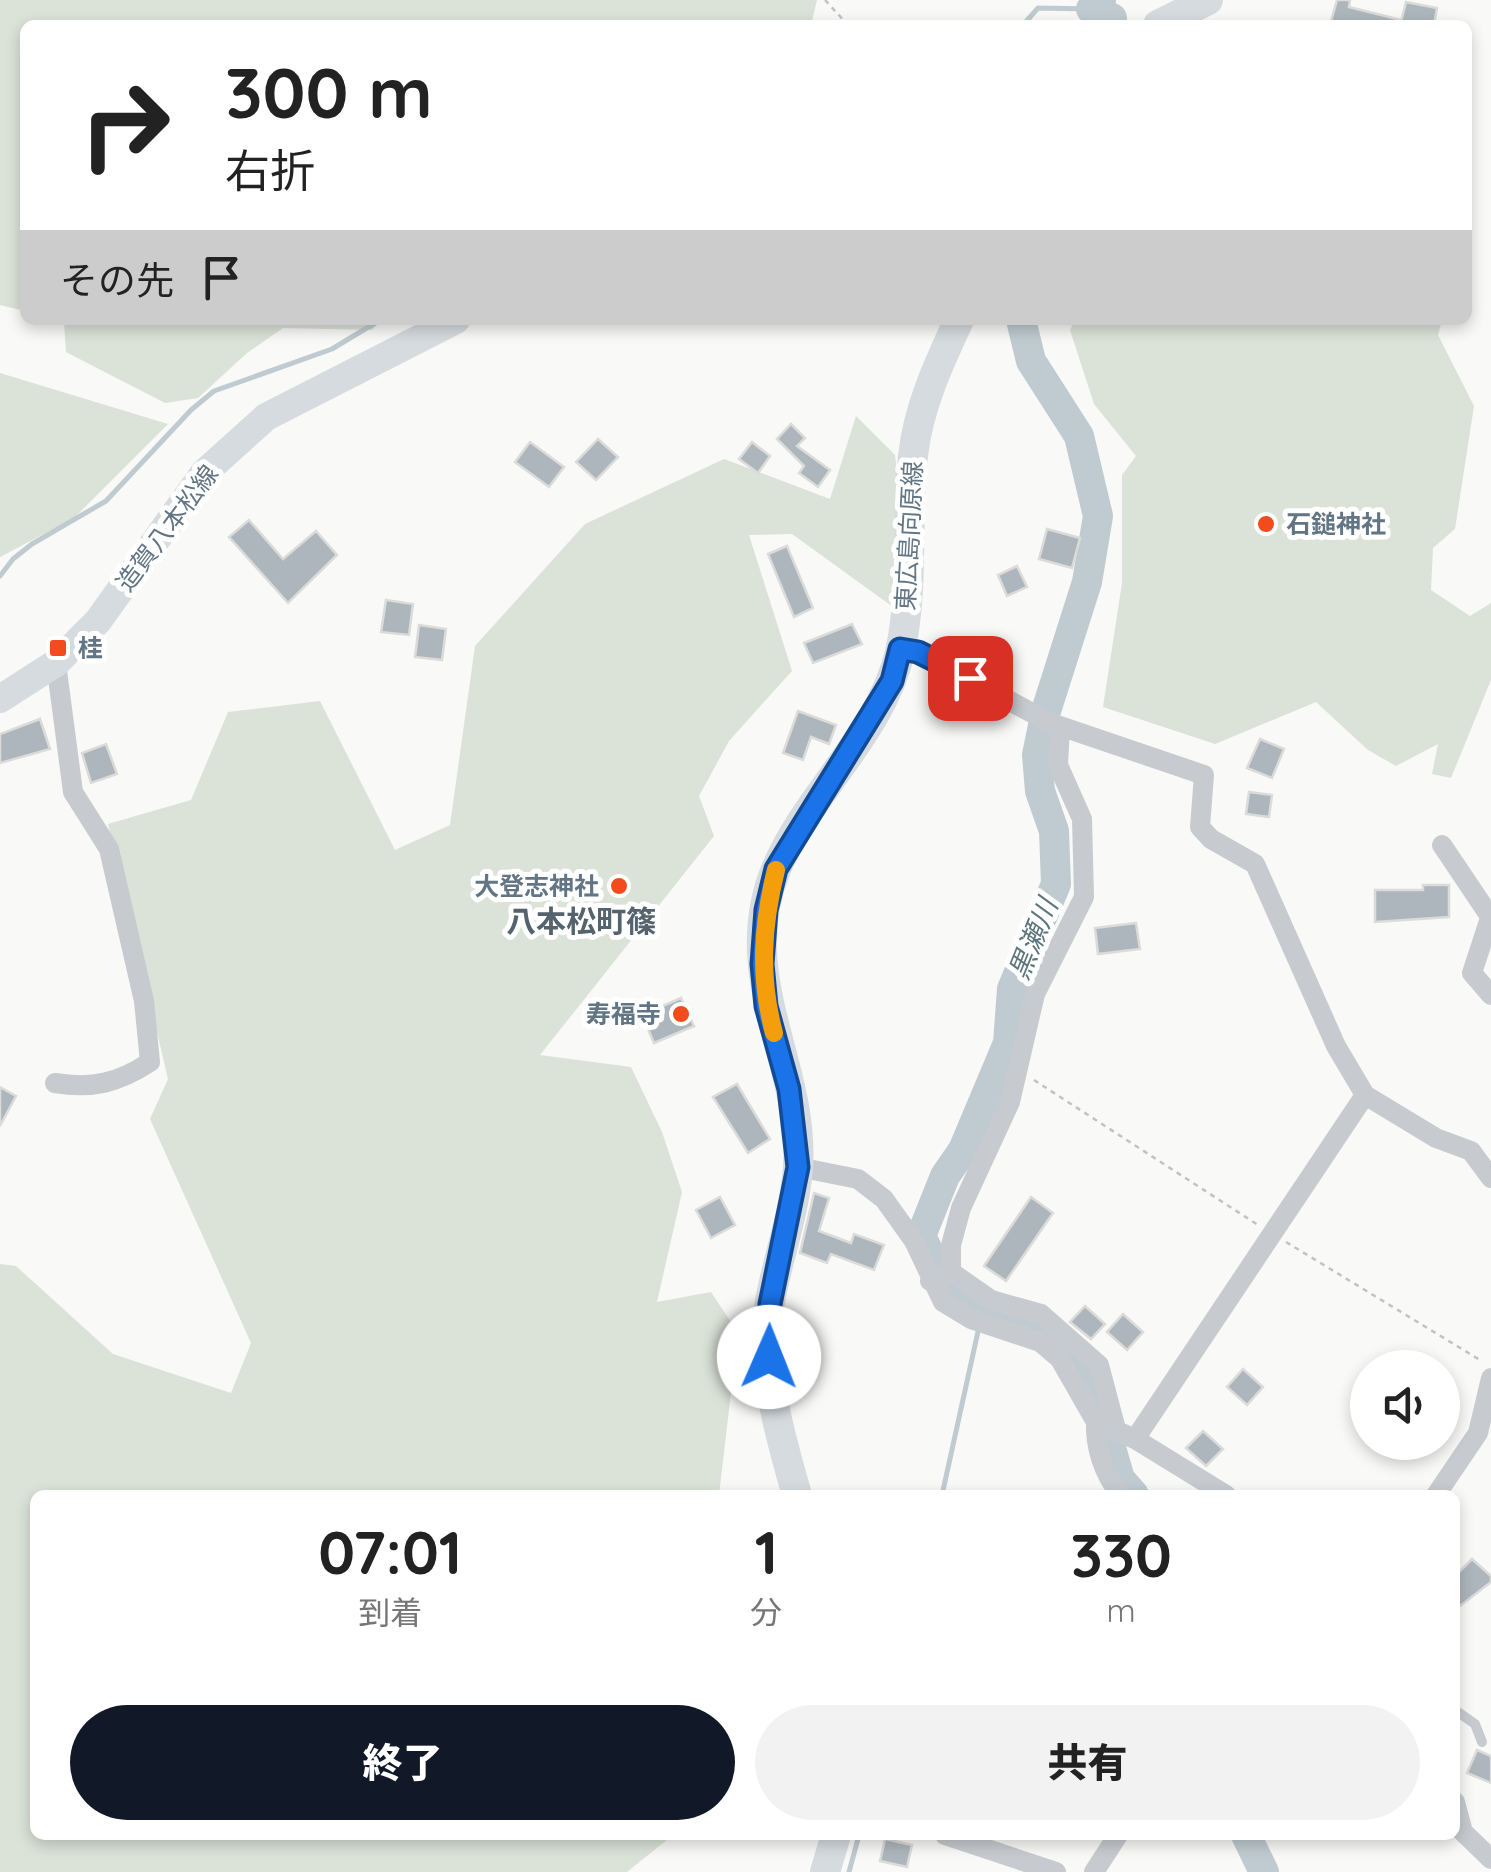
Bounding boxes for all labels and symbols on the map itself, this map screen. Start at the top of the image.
street label: 造賀八本松線 [109,458,224,597]
street label: 東広島向原線 [889,460,928,612]
place label: 石鎚神社 [1286,508,1386,539]
marker: 石鎚神社 [1255,513,1277,535]
place label: 桂 [78,632,103,663]
pin [928,636,1013,721]
marker: 桂 [47,637,69,659]
place label: 大登志神社 [474,870,599,901]
marker: 大登志神社 [608,875,630,897]
water label: 黒瀬川 [1001,891,1066,984]
district label: 八本松町篠 [506,902,656,940]
place label: 寿福寺 [586,998,661,1029]
marker: 寿福寺 [670,1003,692,1025]
position arrow [717,1305,821,1409]

